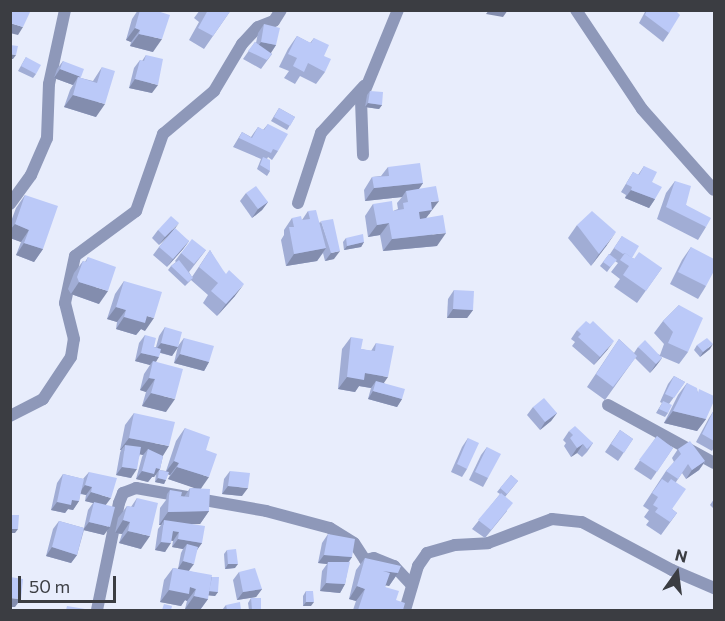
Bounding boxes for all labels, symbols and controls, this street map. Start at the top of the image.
north arrow [647,543,707,603]
text: N [673,544,690,566]
scale bar [21,564,118,602]
text: 50 m [29,575,70,597]

